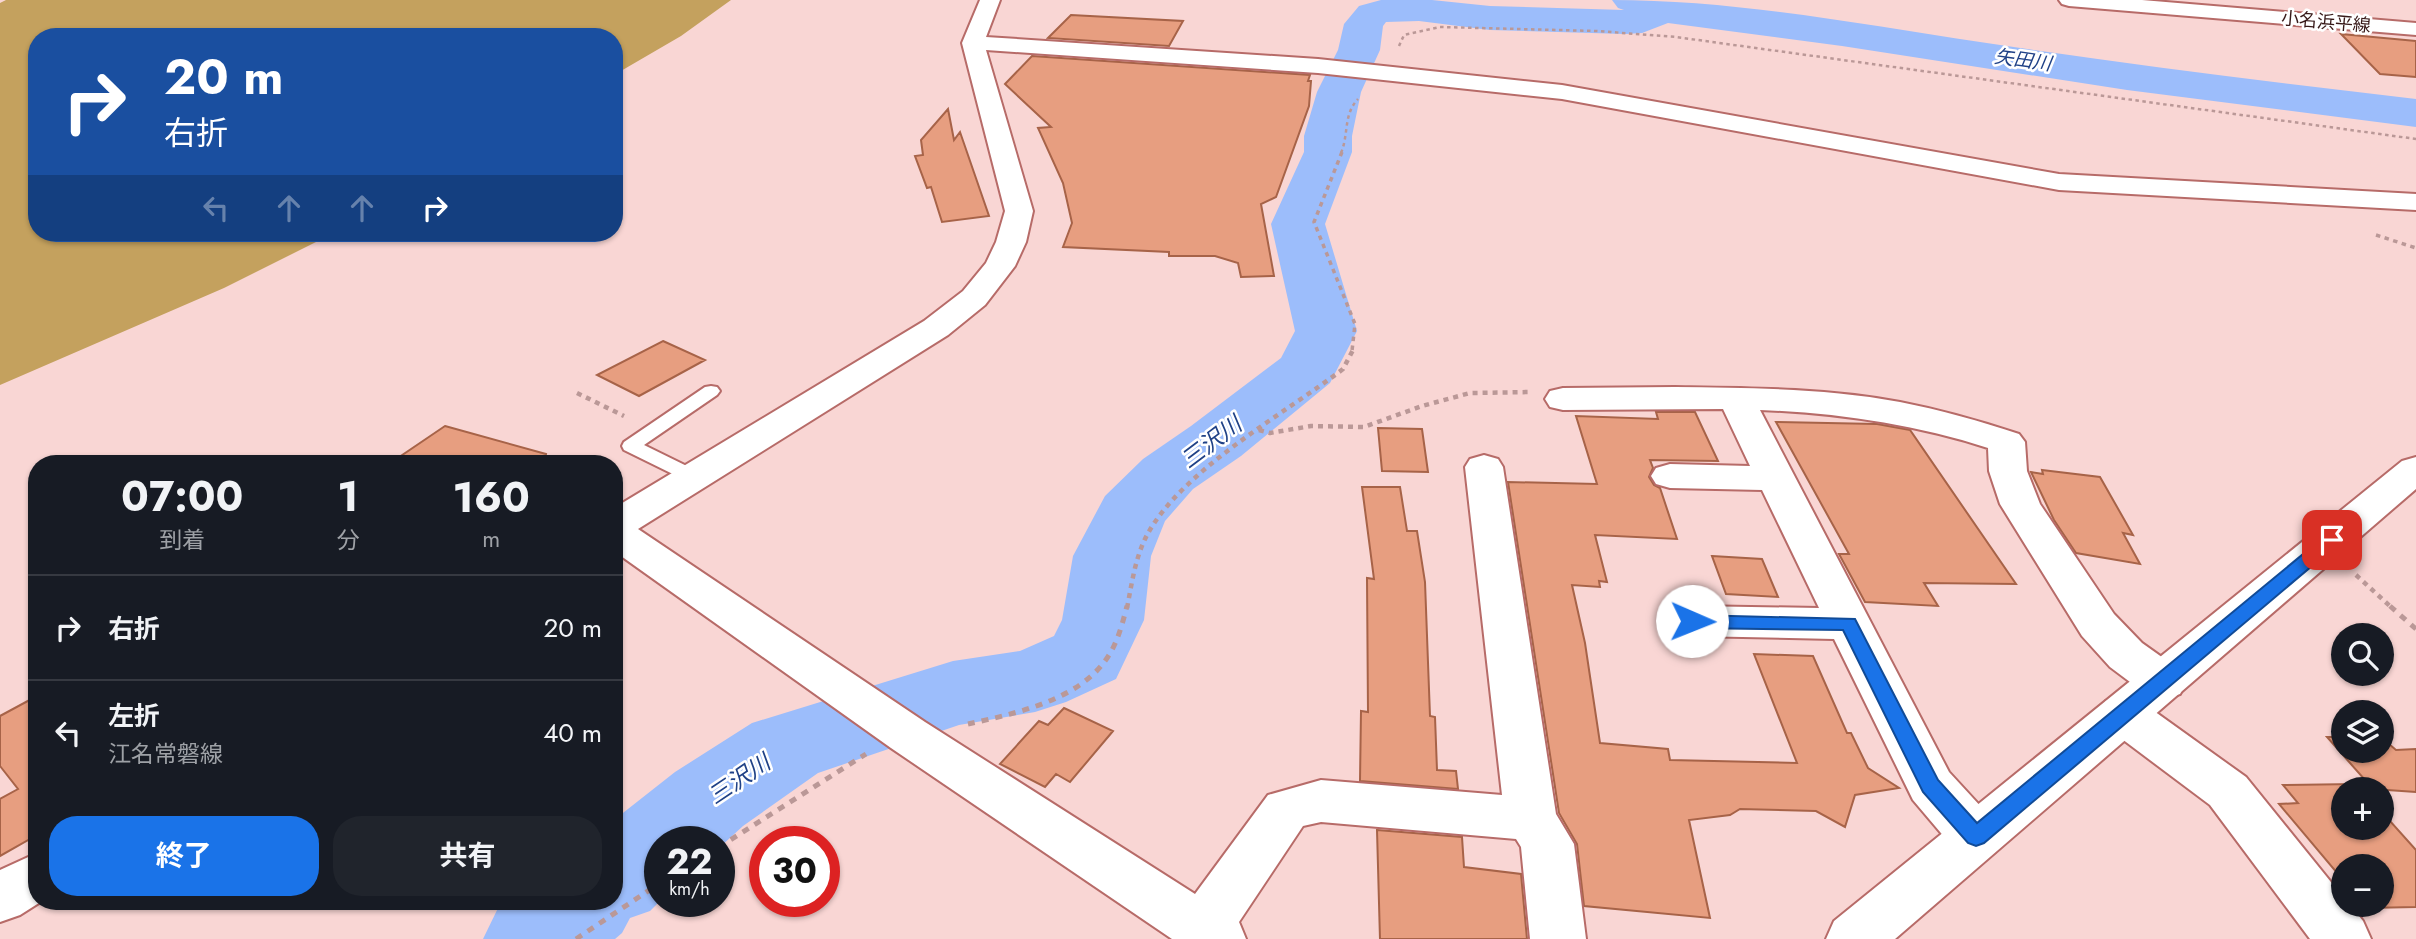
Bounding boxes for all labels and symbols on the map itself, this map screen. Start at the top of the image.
street label: 小名浜平線 [2280,5,2372,39]
water label: 矢田川 [1993,43,2055,78]
water label: 三沢川 [1173,406,1251,476]
pin [2302,510,2362,570]
position arrow [1655,584,1729,658]
water label: 三沢川 [701,744,780,812]
speed limit sign: 30 [749,826,840,917]

